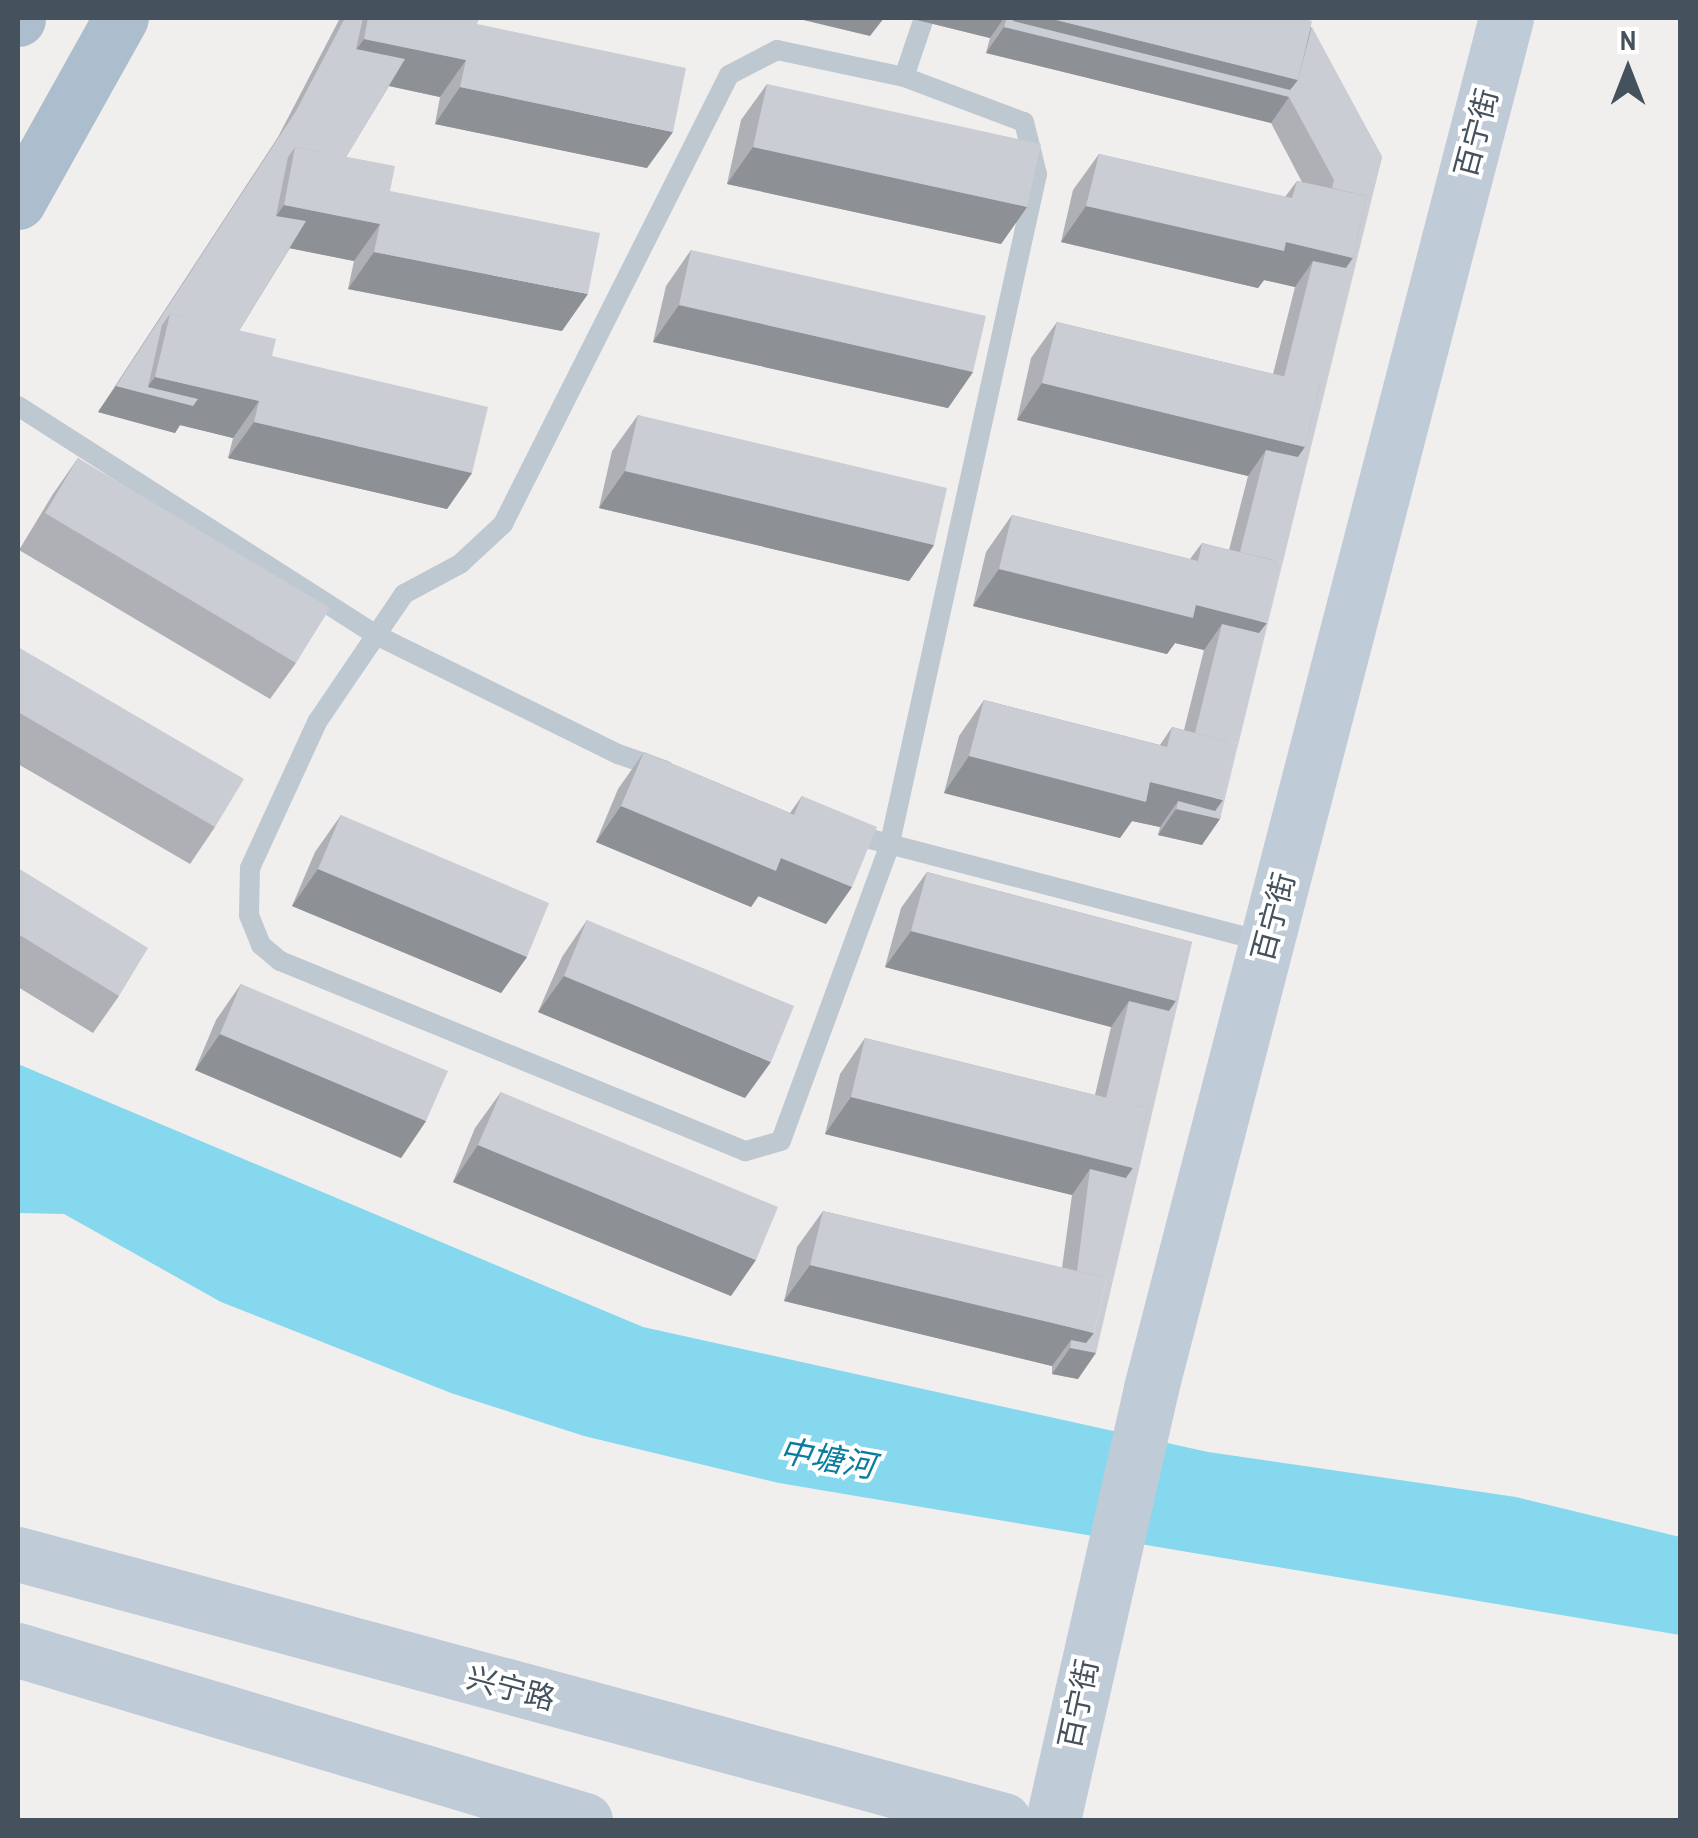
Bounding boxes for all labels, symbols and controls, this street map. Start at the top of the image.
north arrow [1578,20,1678,120]
text: N [1620,21,1636,59]
street label: 百宁街 [1447,85,1505,181]
street label: 百宁街 [1244,869,1302,965]
water label: 中塘河 [776,1432,878,1486]
street label: 百宁街 [1051,1656,1105,1752]
street label: 兴宁路 [463,1659,559,1717]

